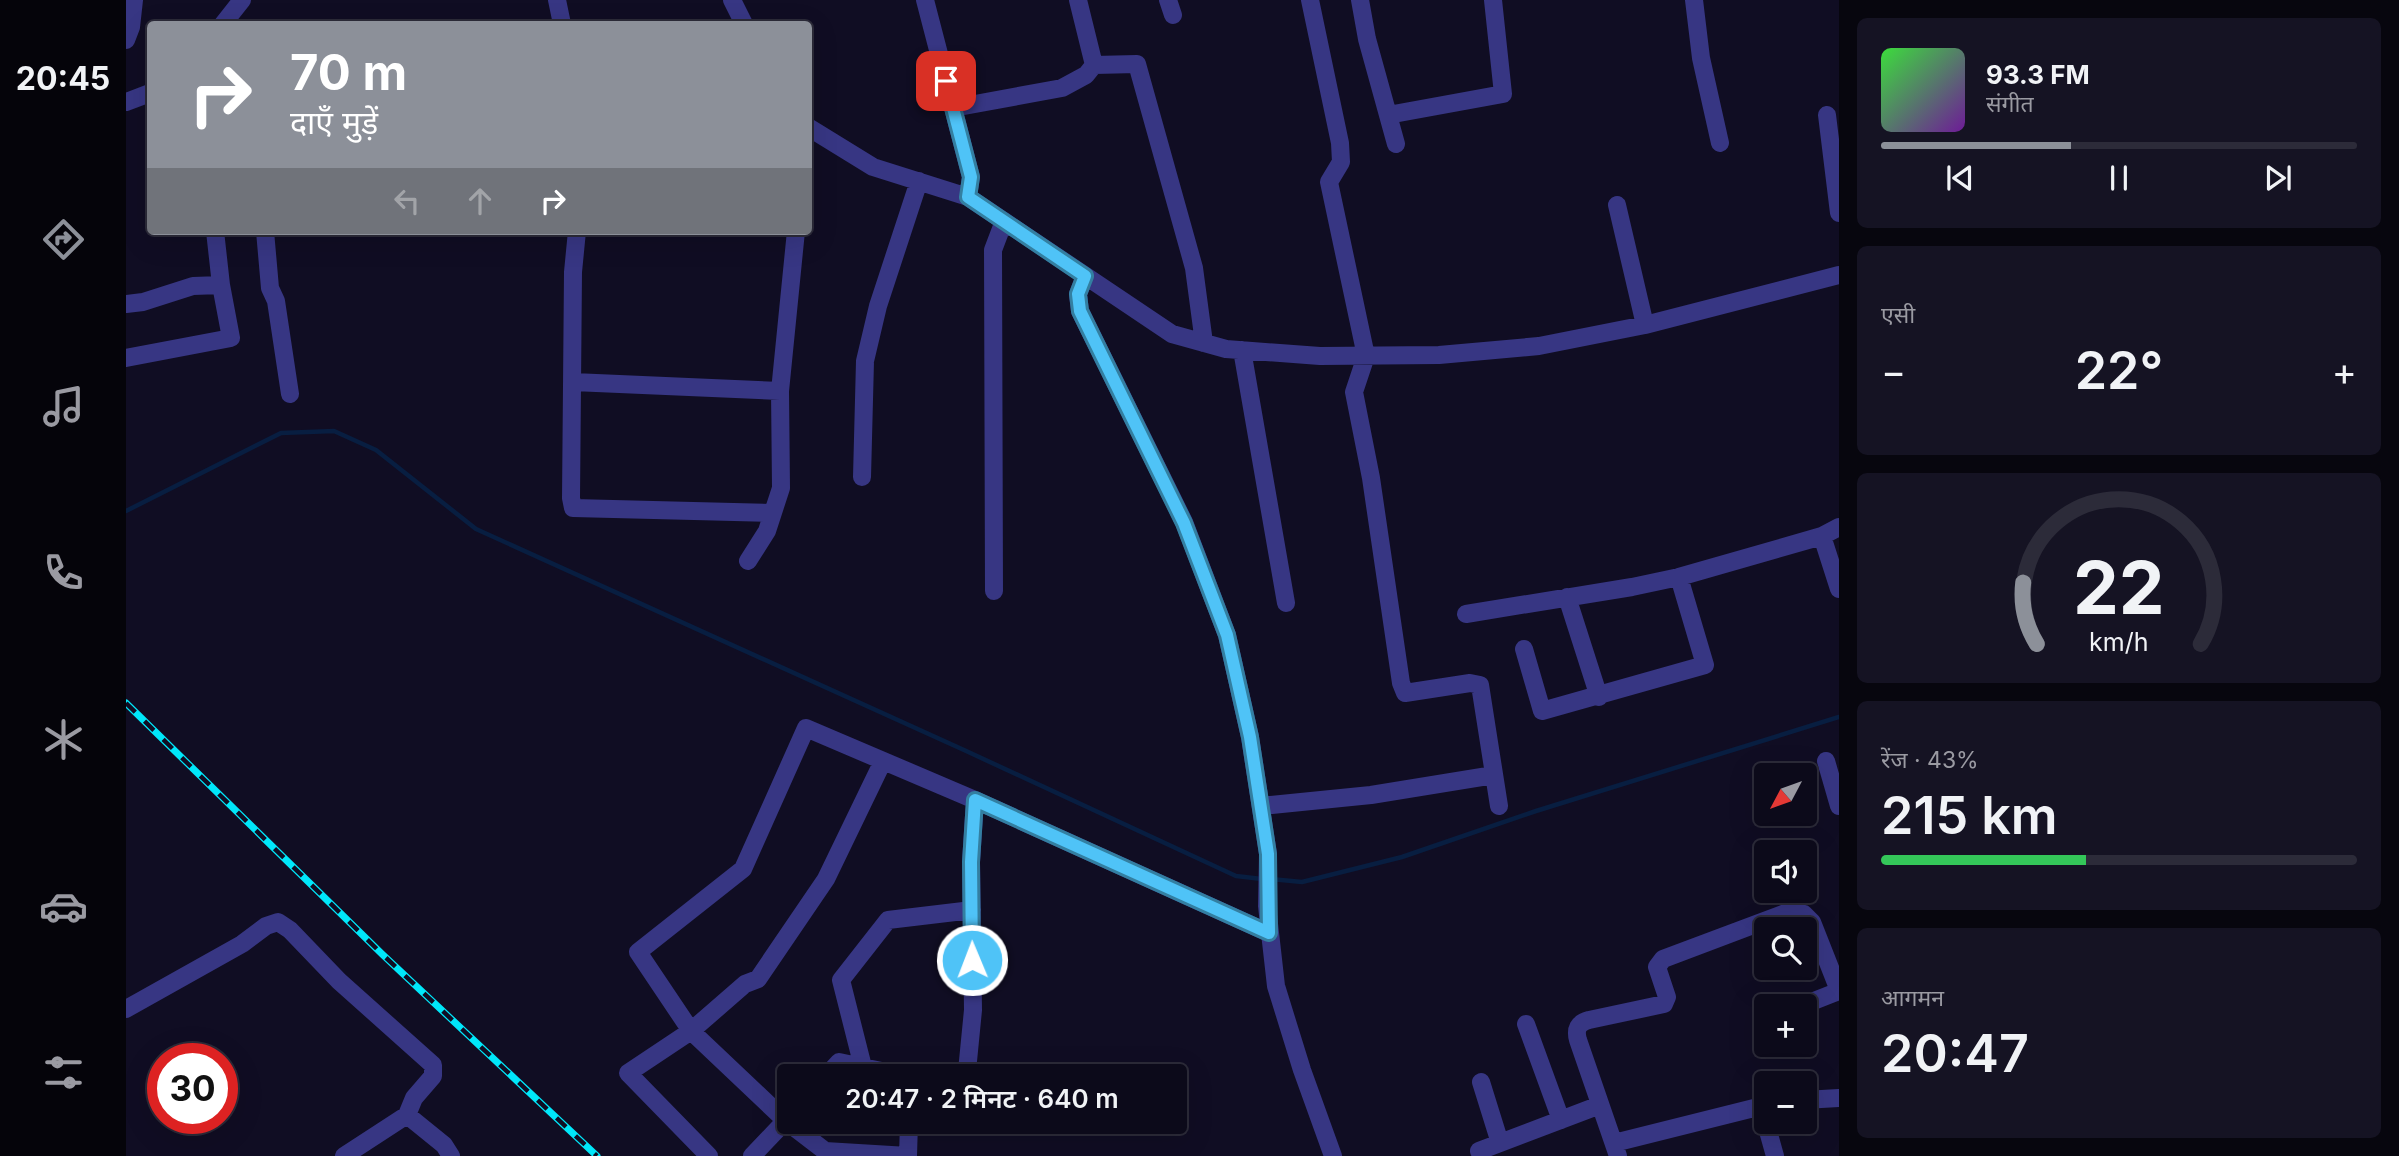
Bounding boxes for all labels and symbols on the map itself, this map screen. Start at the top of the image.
pin [916,51,976,111]
north arrow [1754,763,1816,826]
position arrow [935,923,1009,997]
speed limit sign: 30 [147,1043,238,1134]

